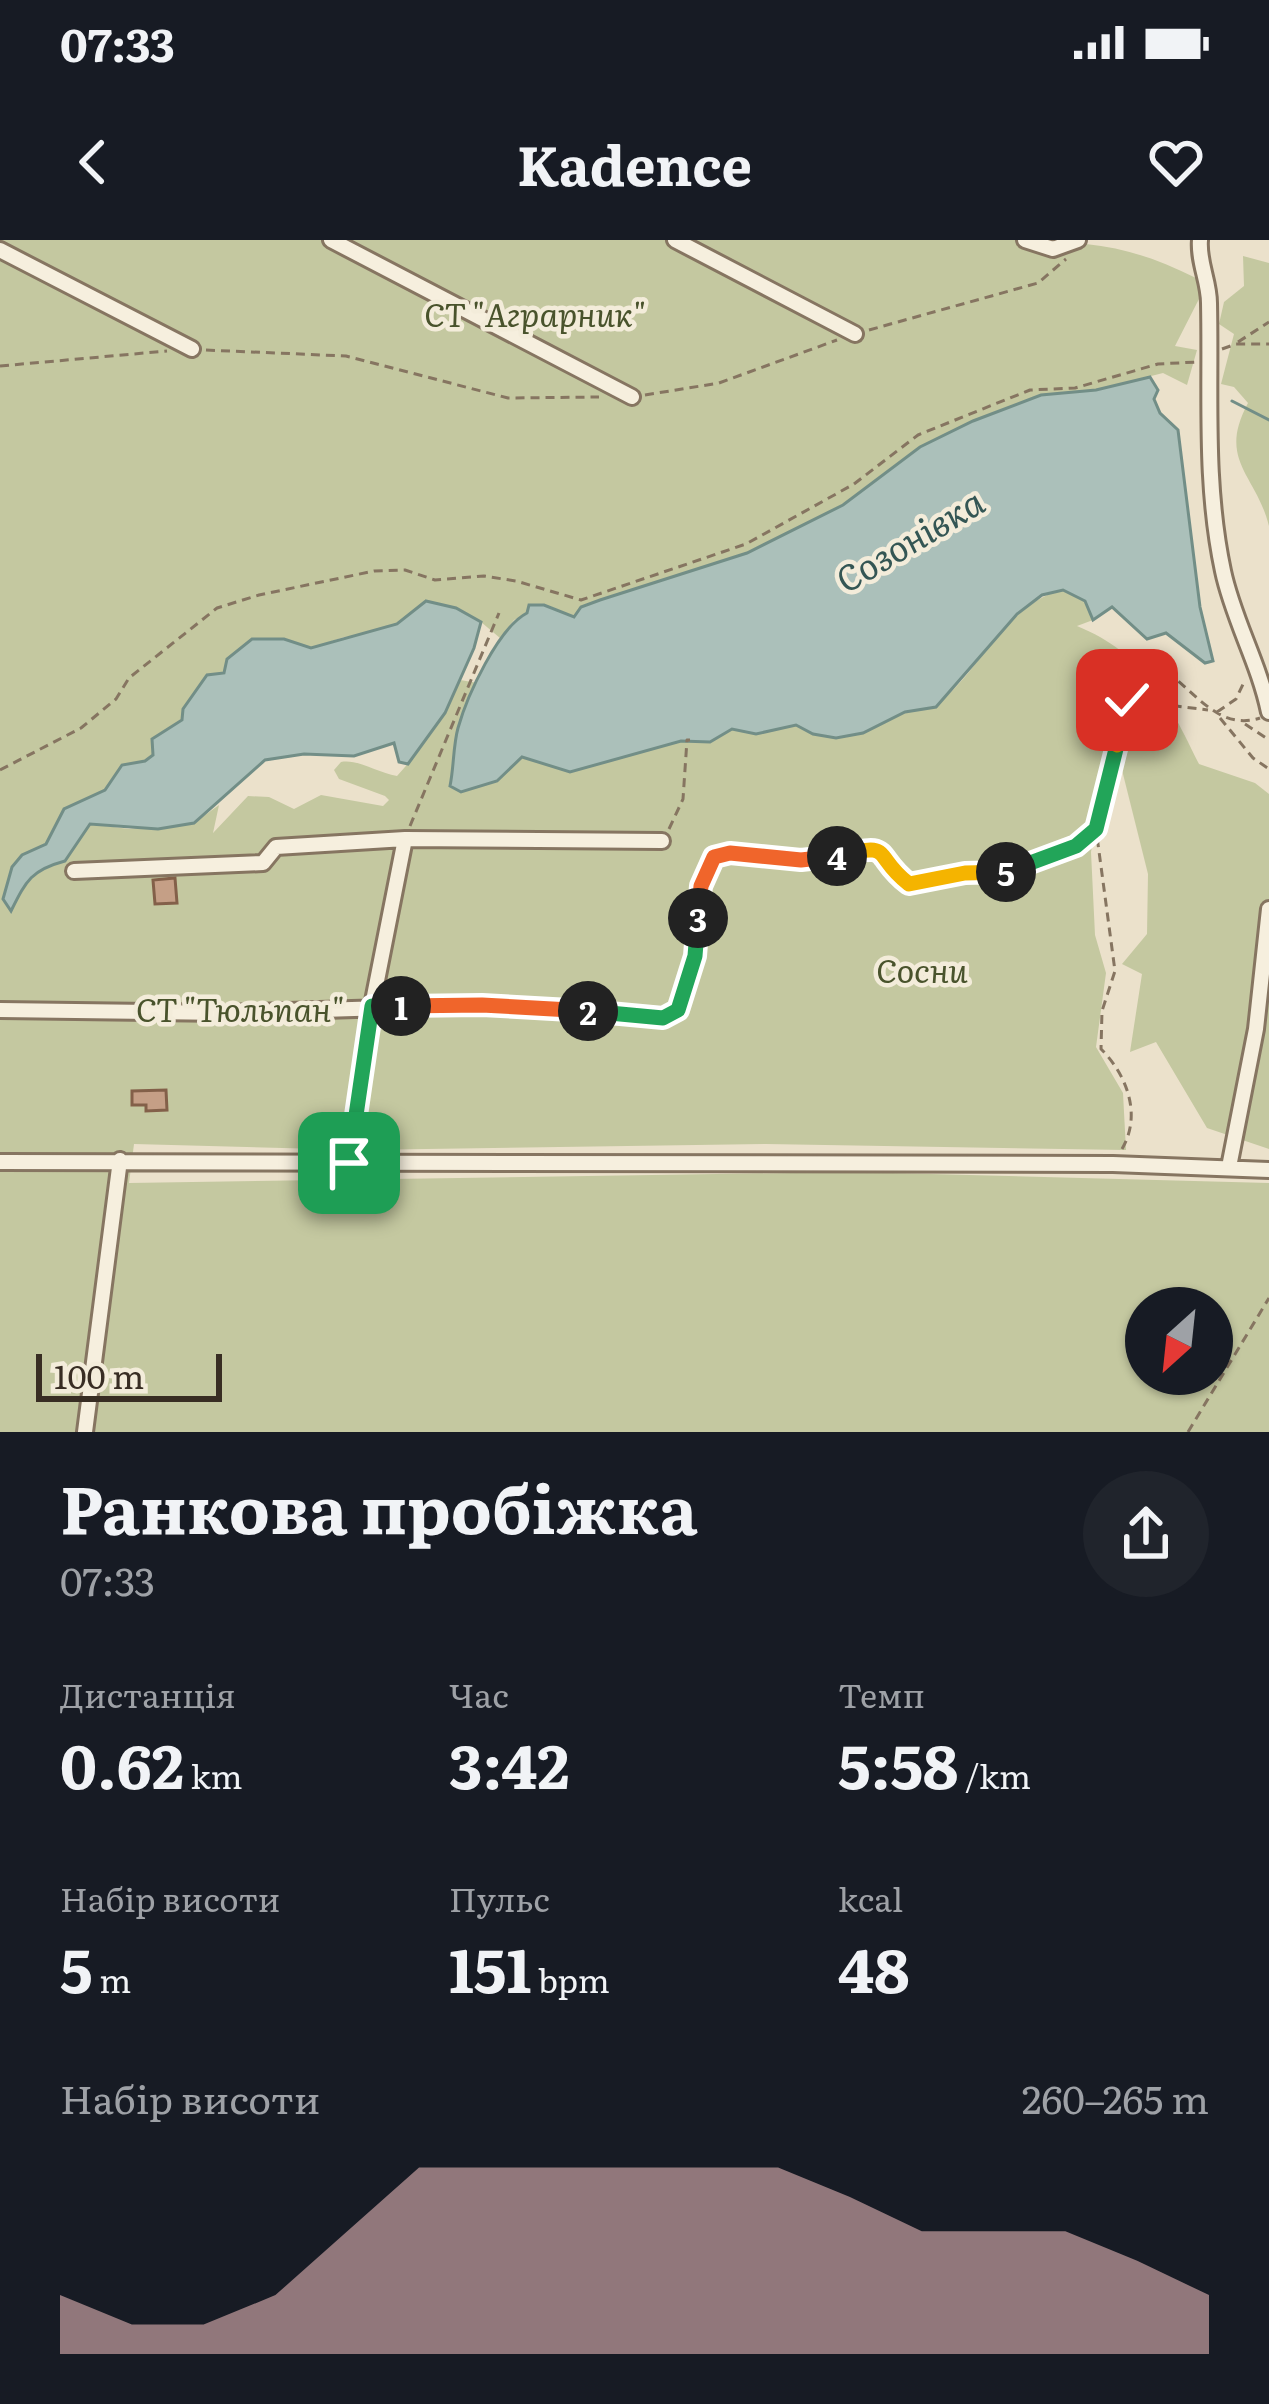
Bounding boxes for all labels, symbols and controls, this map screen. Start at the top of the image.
text: 07:33 [60,9,175,76]
text: Kadence [517,122,752,203]
icon: back [60,129,126,195]
icon: heart [1143,129,1209,195]
park label: СТ "Аграрник" [424,288,646,337]
water label: Созонівка [824,474,993,604]
pin [1076,649,1178,751]
icon: check [1094,667,1160,733]
pin: 4 [807,826,867,886]
text: 4 [827,831,847,880]
pin: 5 [976,842,1036,902]
text: 5 [997,847,1015,896]
pin: 3 [668,888,728,948]
text: 3 [689,893,707,942]
park label: Сосни [876,944,968,993]
pin: 1 [371,976,431,1036]
text: 1 [394,981,408,1030]
pin: 2 [558,981,618,1041]
park label: СТ "Тюльпан" [136,983,344,1032]
text: 2 [579,986,597,1035]
pin [298,1112,400,1214]
icon: arrive [316,1130,382,1196]
north arrow [1125,1287,1233,1395]
map controls [1125,1287,1233,1395]
scale bar [36,1348,222,1401]
text: 100 m [54,1350,144,1399]
text: Ранкова пробіжка [60,1456,698,1554]
button: share [1083,1471,1209,1597]
text: 07:33 [60,1550,155,1608]
text: Дистанція [60,1669,236,1718]
text: Час [449,1669,509,1718]
text: Темп [838,1669,925,1718]
text: 0.62 [60,1718,184,1807]
text: 3:42 [449,1718,570,1807]
text: 5:58 [838,1718,958,1807]
text: km [184,1750,243,1799]
text: /km [958,1750,1031,1799]
text: Набір висоти [60,1873,280,1922]
text: Пульс [449,1873,550,1922]
text: kcal [838,1873,903,1922]
text: 5 [60,1922,93,2011]
text: 151 [449,1922,531,2011]
text: 48 [838,1922,910,2011]
text: m [93,1954,131,2003]
text: bpm [531,1954,610,2003]
text: Набір висоти [60,2068,320,2126]
text: 260–265 m [1022,2068,1209,2126]

